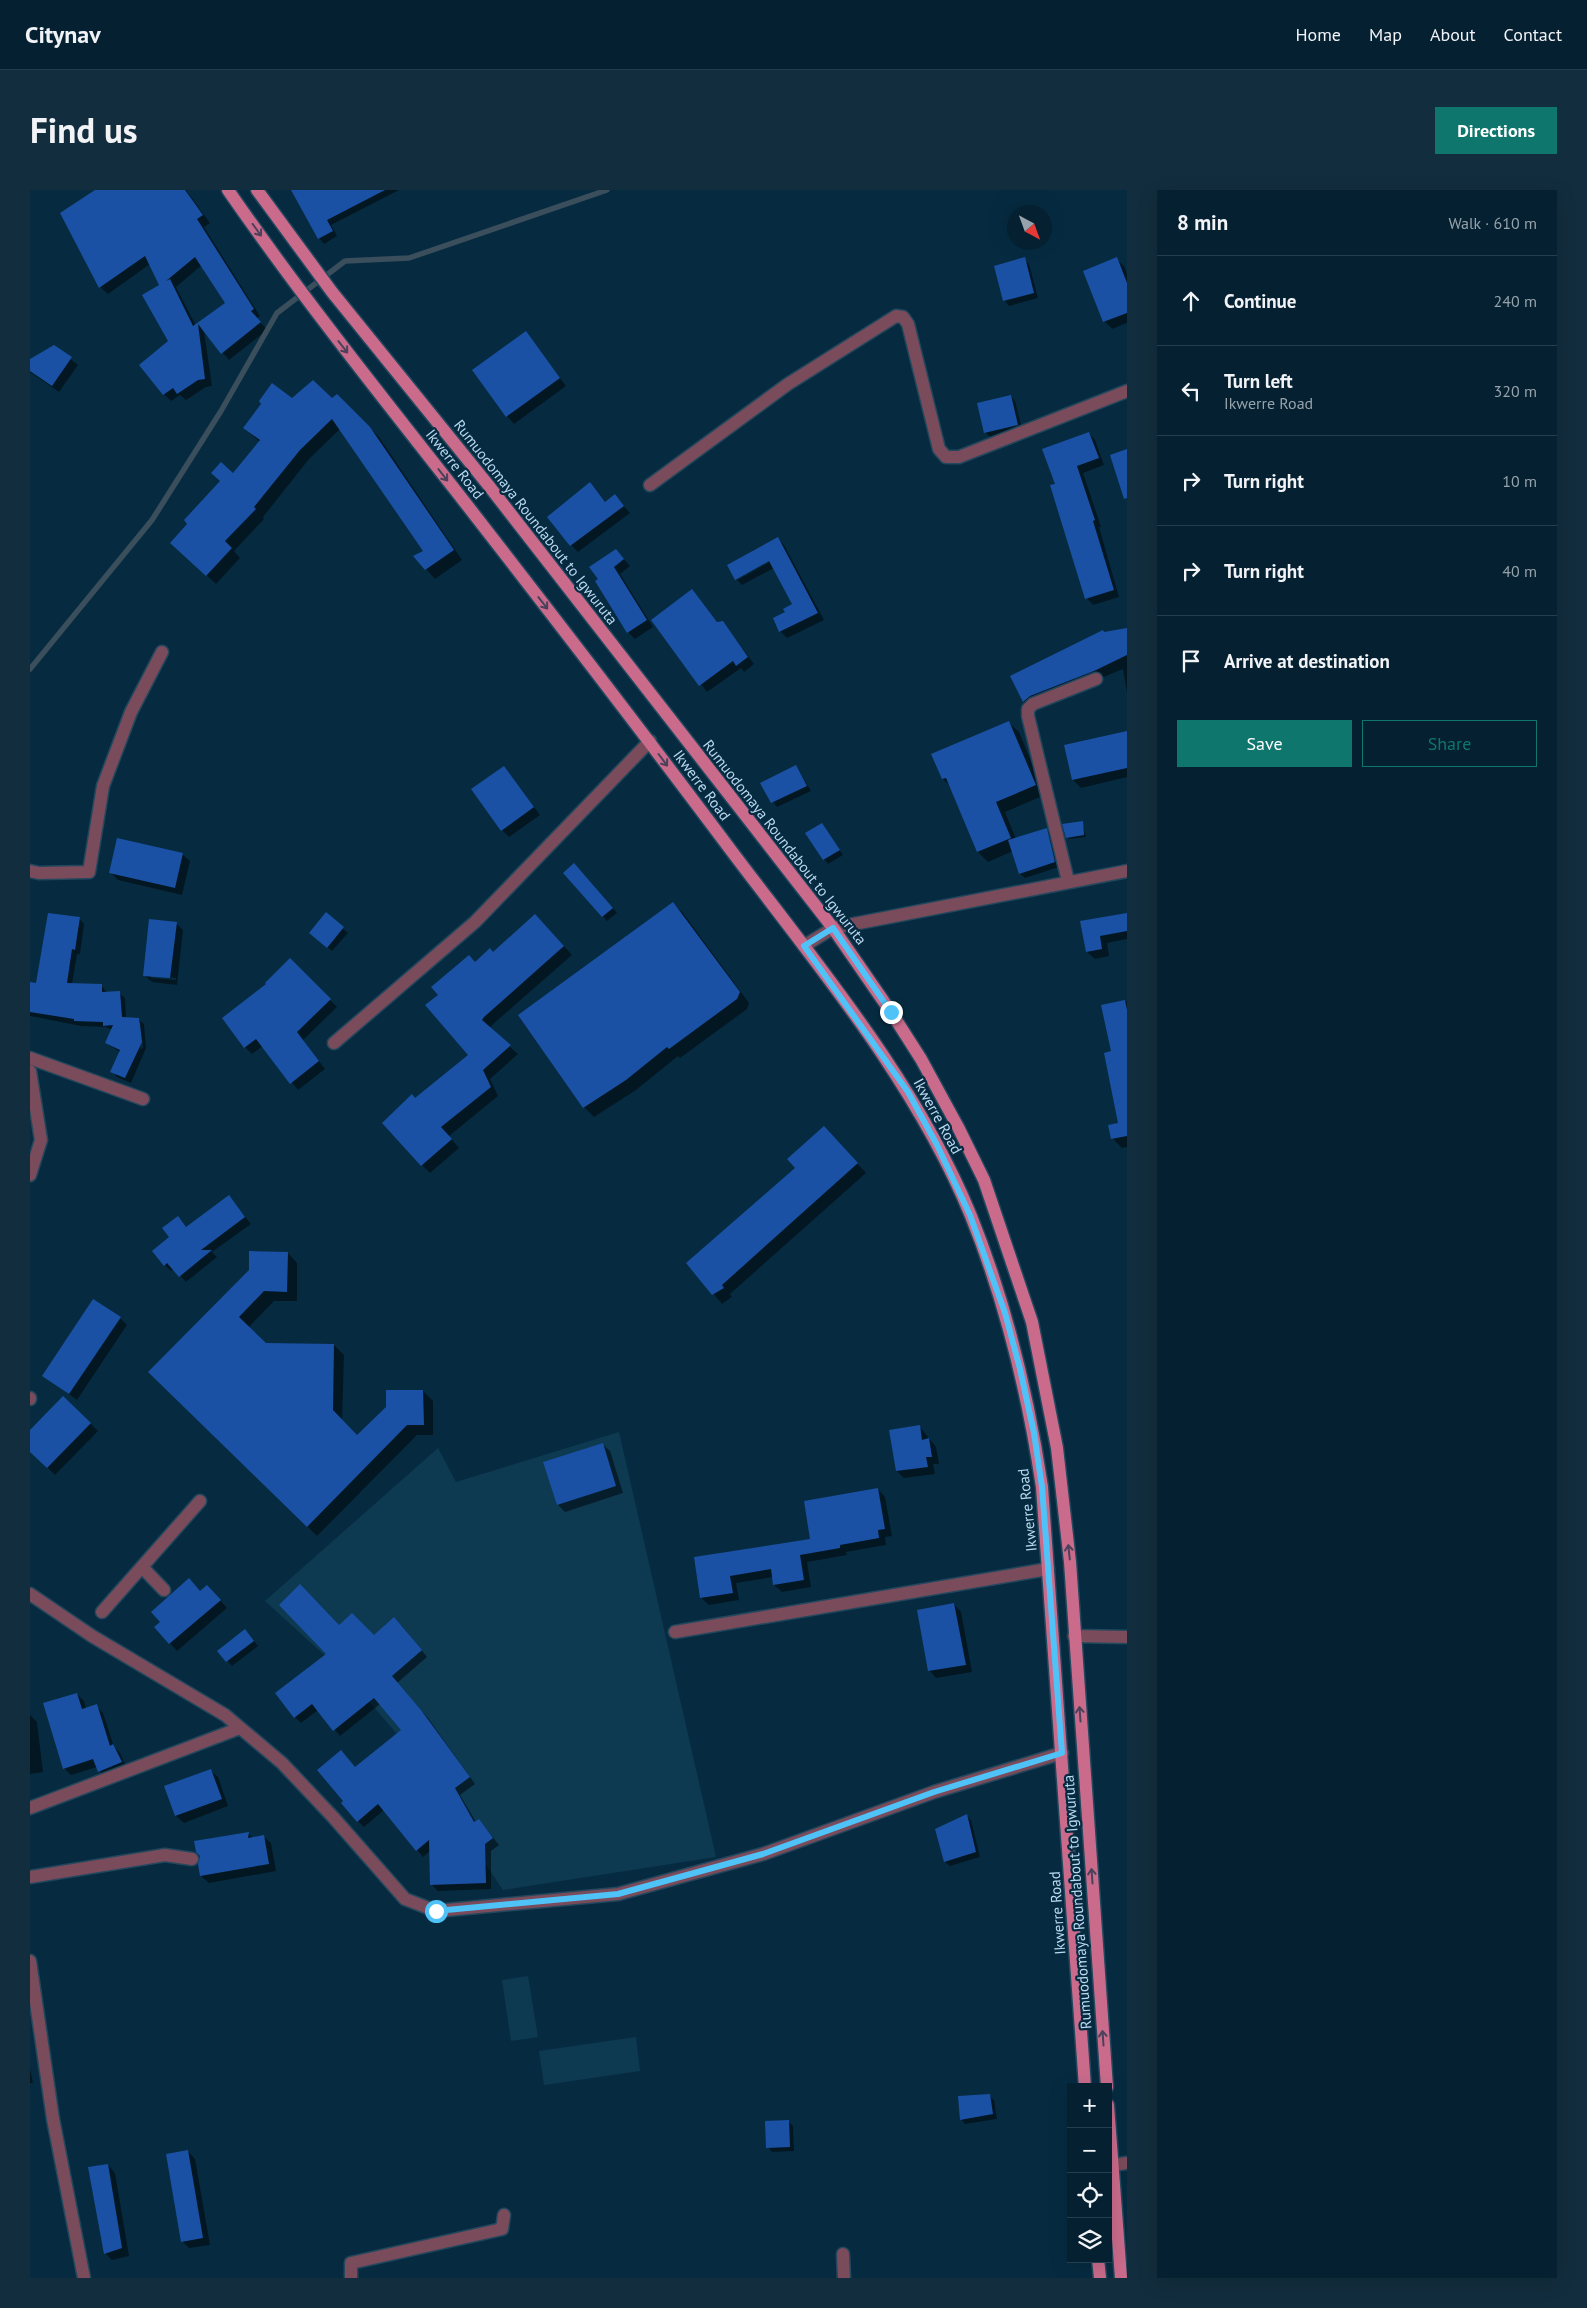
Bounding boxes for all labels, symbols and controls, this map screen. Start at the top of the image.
text: Citynav [25,19,101,50]
text: Home [1295,23,1341,46]
text: Map [1369,23,1402,46]
text: About [1430,23,1476,46]
text: Contact [1504,23,1562,46]
text: Find us [30,107,138,153]
button: Directions [1435,107,1557,154]
north arrow [1007,205,1052,250]
text: 8 min [1177,209,1228,236]
text: Walk · 610 m [1448,213,1537,233]
one-way arrow [251,223,262,236]
icon: ahead [1177,287,1205,315]
text: Continue [1224,289,1296,313]
text: 240 m [1494,291,1537,311]
one-way arrow [338,340,348,354]
text: Turn left [1224,369,1293,393]
icon: left [1177,377,1205,405]
text: 320 m [1494,381,1537,401]
text: Ikwerre Road [1224,393,1313,413]
street label: Rumuodomaya Roundabout to Igwuruta [450,416,622,628]
street label: Ikwerre Road [422,425,488,503]
icon: right [1177,467,1205,495]
one-way arrow [438,468,449,481]
text: Turn right [1224,469,1304,493]
text: 10 m [1502,471,1537,491]
icon: right [1177,557,1205,585]
text: Turn right [1224,559,1304,583]
text: 40 m [1502,561,1537,581]
one-way arrow [537,596,548,609]
icon: arrive [1177,647,1205,675]
text: Arrive at destination [1224,649,1390,673]
button: Save [1177,720,1352,767]
button: Share [1362,720,1537,767]
street label: Rumuodomaya Roundabout to Igwuruta [699,736,871,948]
street label: Ikwerre Road [669,746,735,824]
one-way arrow [658,753,669,766]
route end [880,1001,903,1024]
street label: Ikwerre Road [909,1075,967,1157]
street label: Ikwerre Road [1013,1467,1041,1553]
one-way arrow [1064,1544,1074,1560]
one-way arrow [1075,1706,1084,1722]
street label: Rumuodomaya Roundabout to Igwuruta [1059,1774,1095,2030]
one-way arrow [1087,1868,1096,1884]
street label: Ikwerre Road [1045,1871,1069,1955]
route start [425,1900,448,1923]
one-way arrow [1099,2030,1108,2046]
map controls [1067,2083,1112,2263]
button: + [1067,2083,1112,2128]
button: − [1067,2128,1112,2173]
button: locate [1067,2173,1112,2218]
button: layers [1067,2218,1112,2263]

